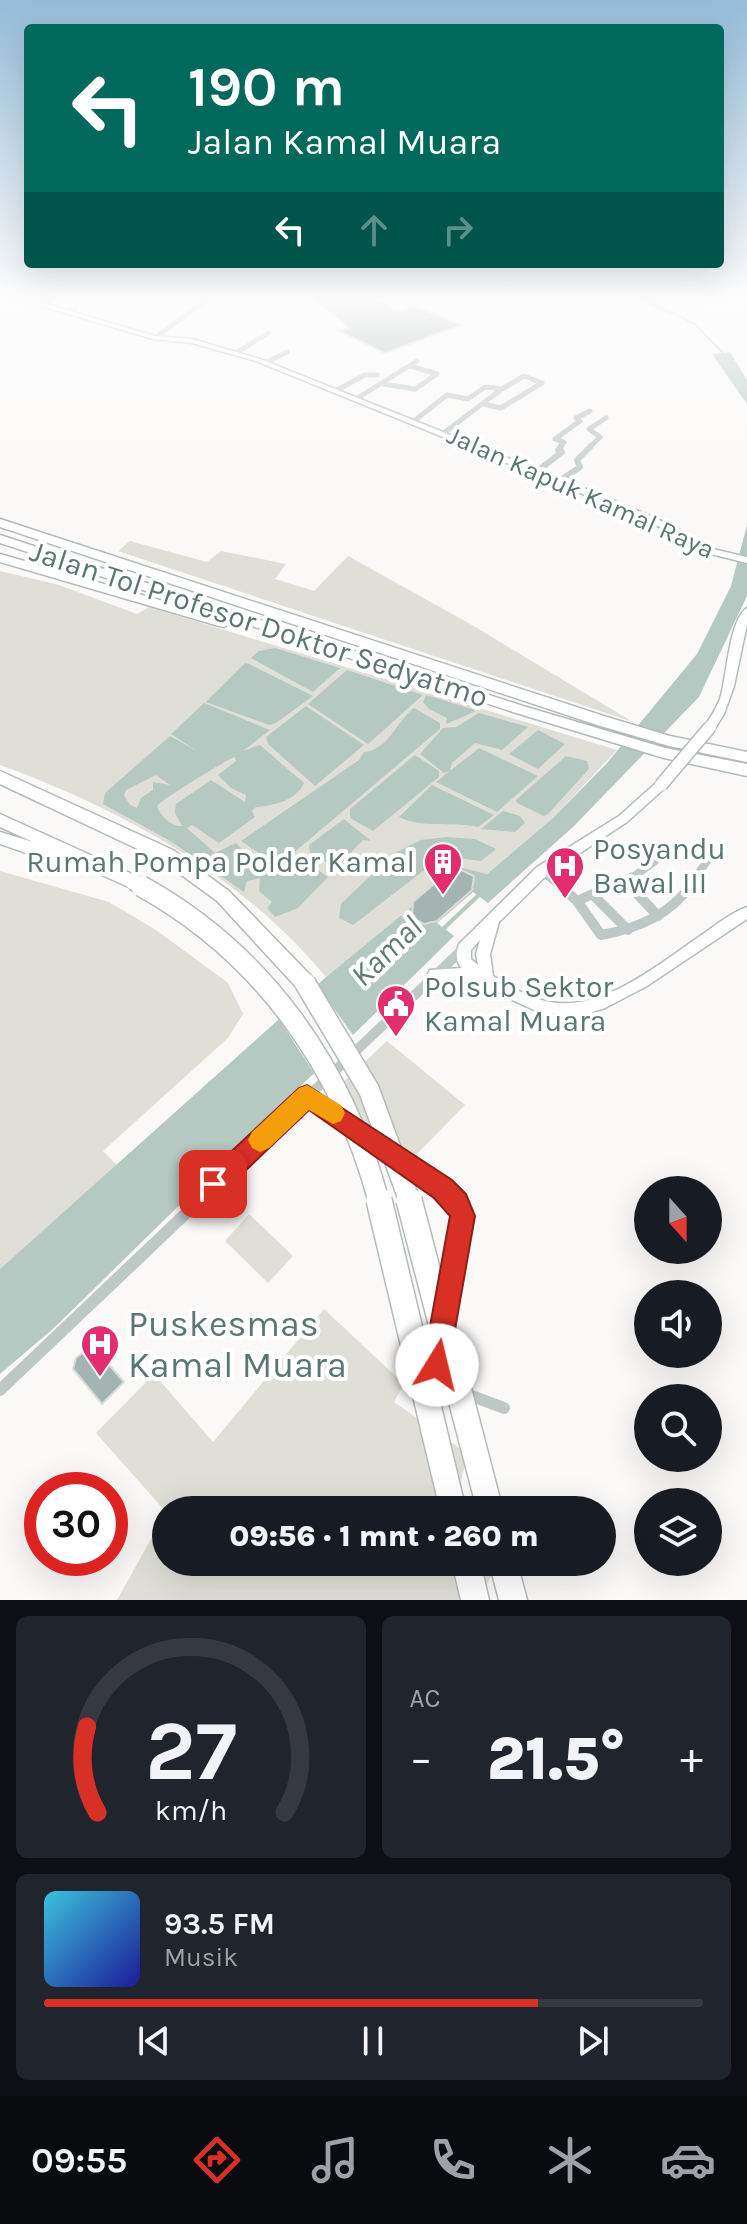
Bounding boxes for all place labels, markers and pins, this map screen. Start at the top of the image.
place label: Posyandu Bawal III [593,831,726,901]
building icon: Rumah Pompa Polder Kamal [422,841,464,896]
place label: Rumah Pompa Polder Kamal [26,844,415,880]
hospital icon: Posyandu Bawal III [544,845,586,900]
place label: Polsub Sektor Kamal Muara [424,969,613,1039]
public building icon: Polsub Sektor Kamal Muara [375,983,417,1038]
pin [179,1150,247,1218]
place label: Puskesmas Kamal Muara [128,1303,347,1386]
hospital icon: Puskesmas Kamal Muara [79,1323,121,1378]

